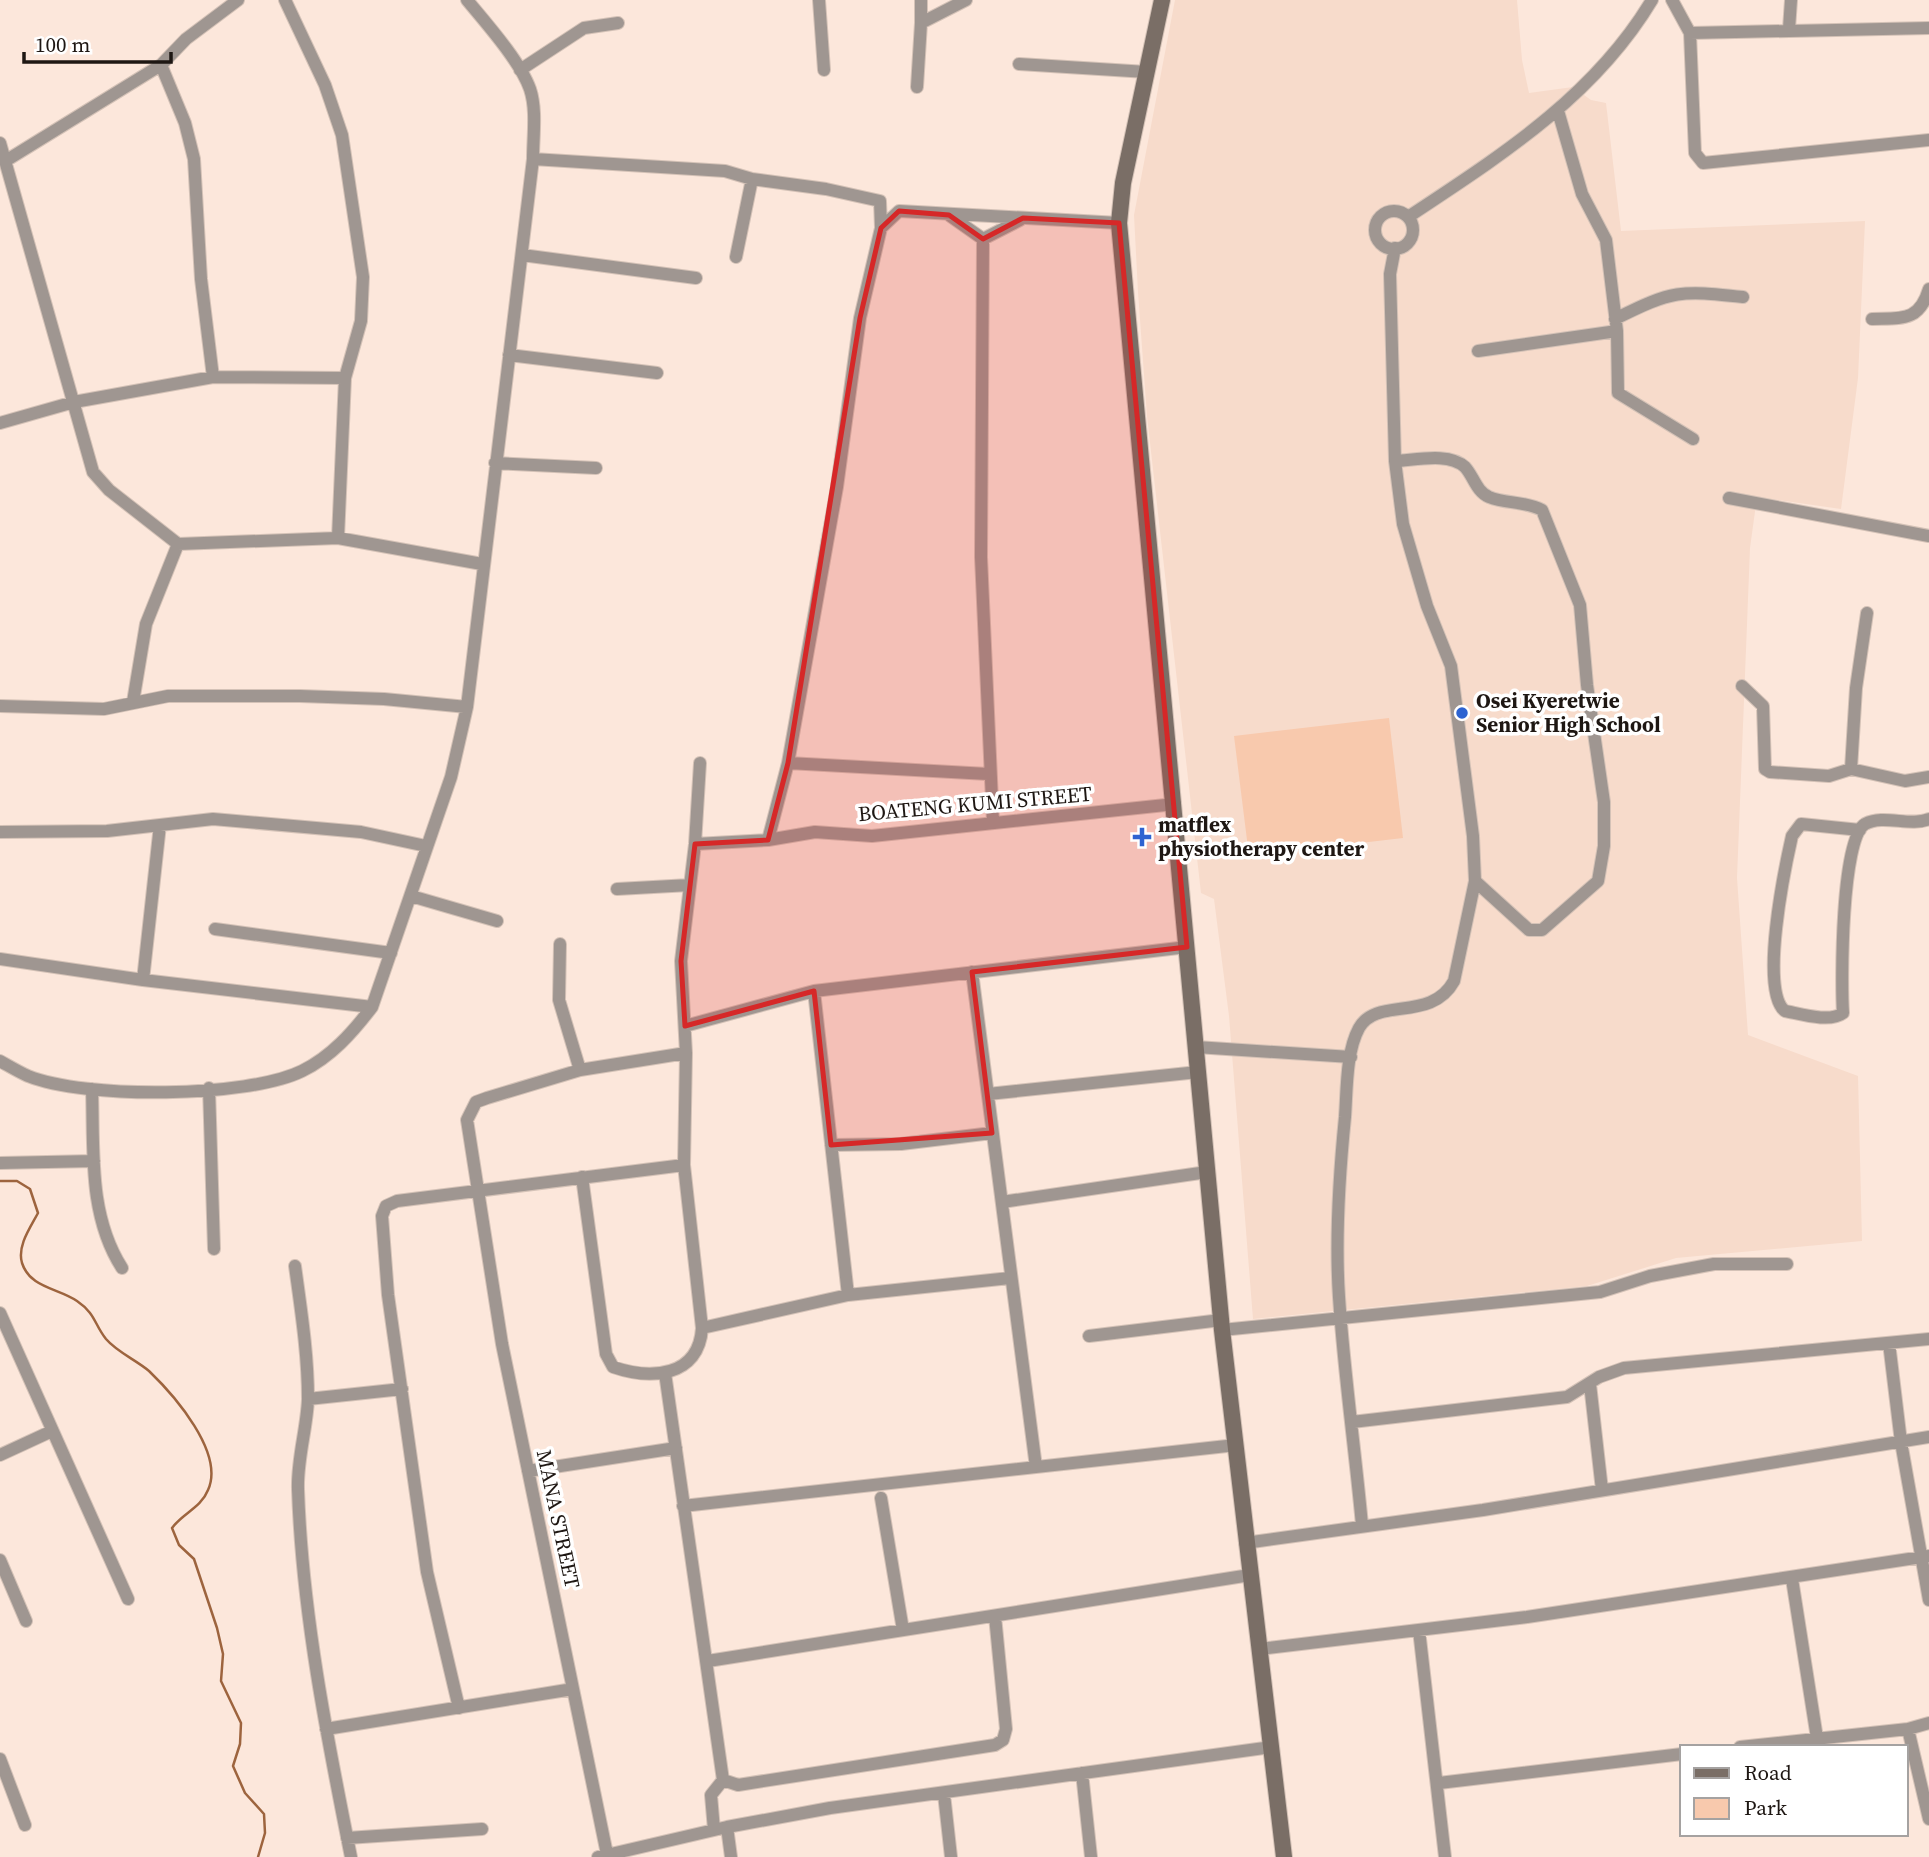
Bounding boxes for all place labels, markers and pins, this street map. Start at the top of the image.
place label: Osei Kyeretwie Senior High School [1476,686,1661,739]
marker: Osei Kyeretwie Senior High School [1454,705,1470,721]
place label: matflex physiotherapy center [1158,810,1364,863]
marker: matflex physiotherapy center [1132,827,1152,847]

